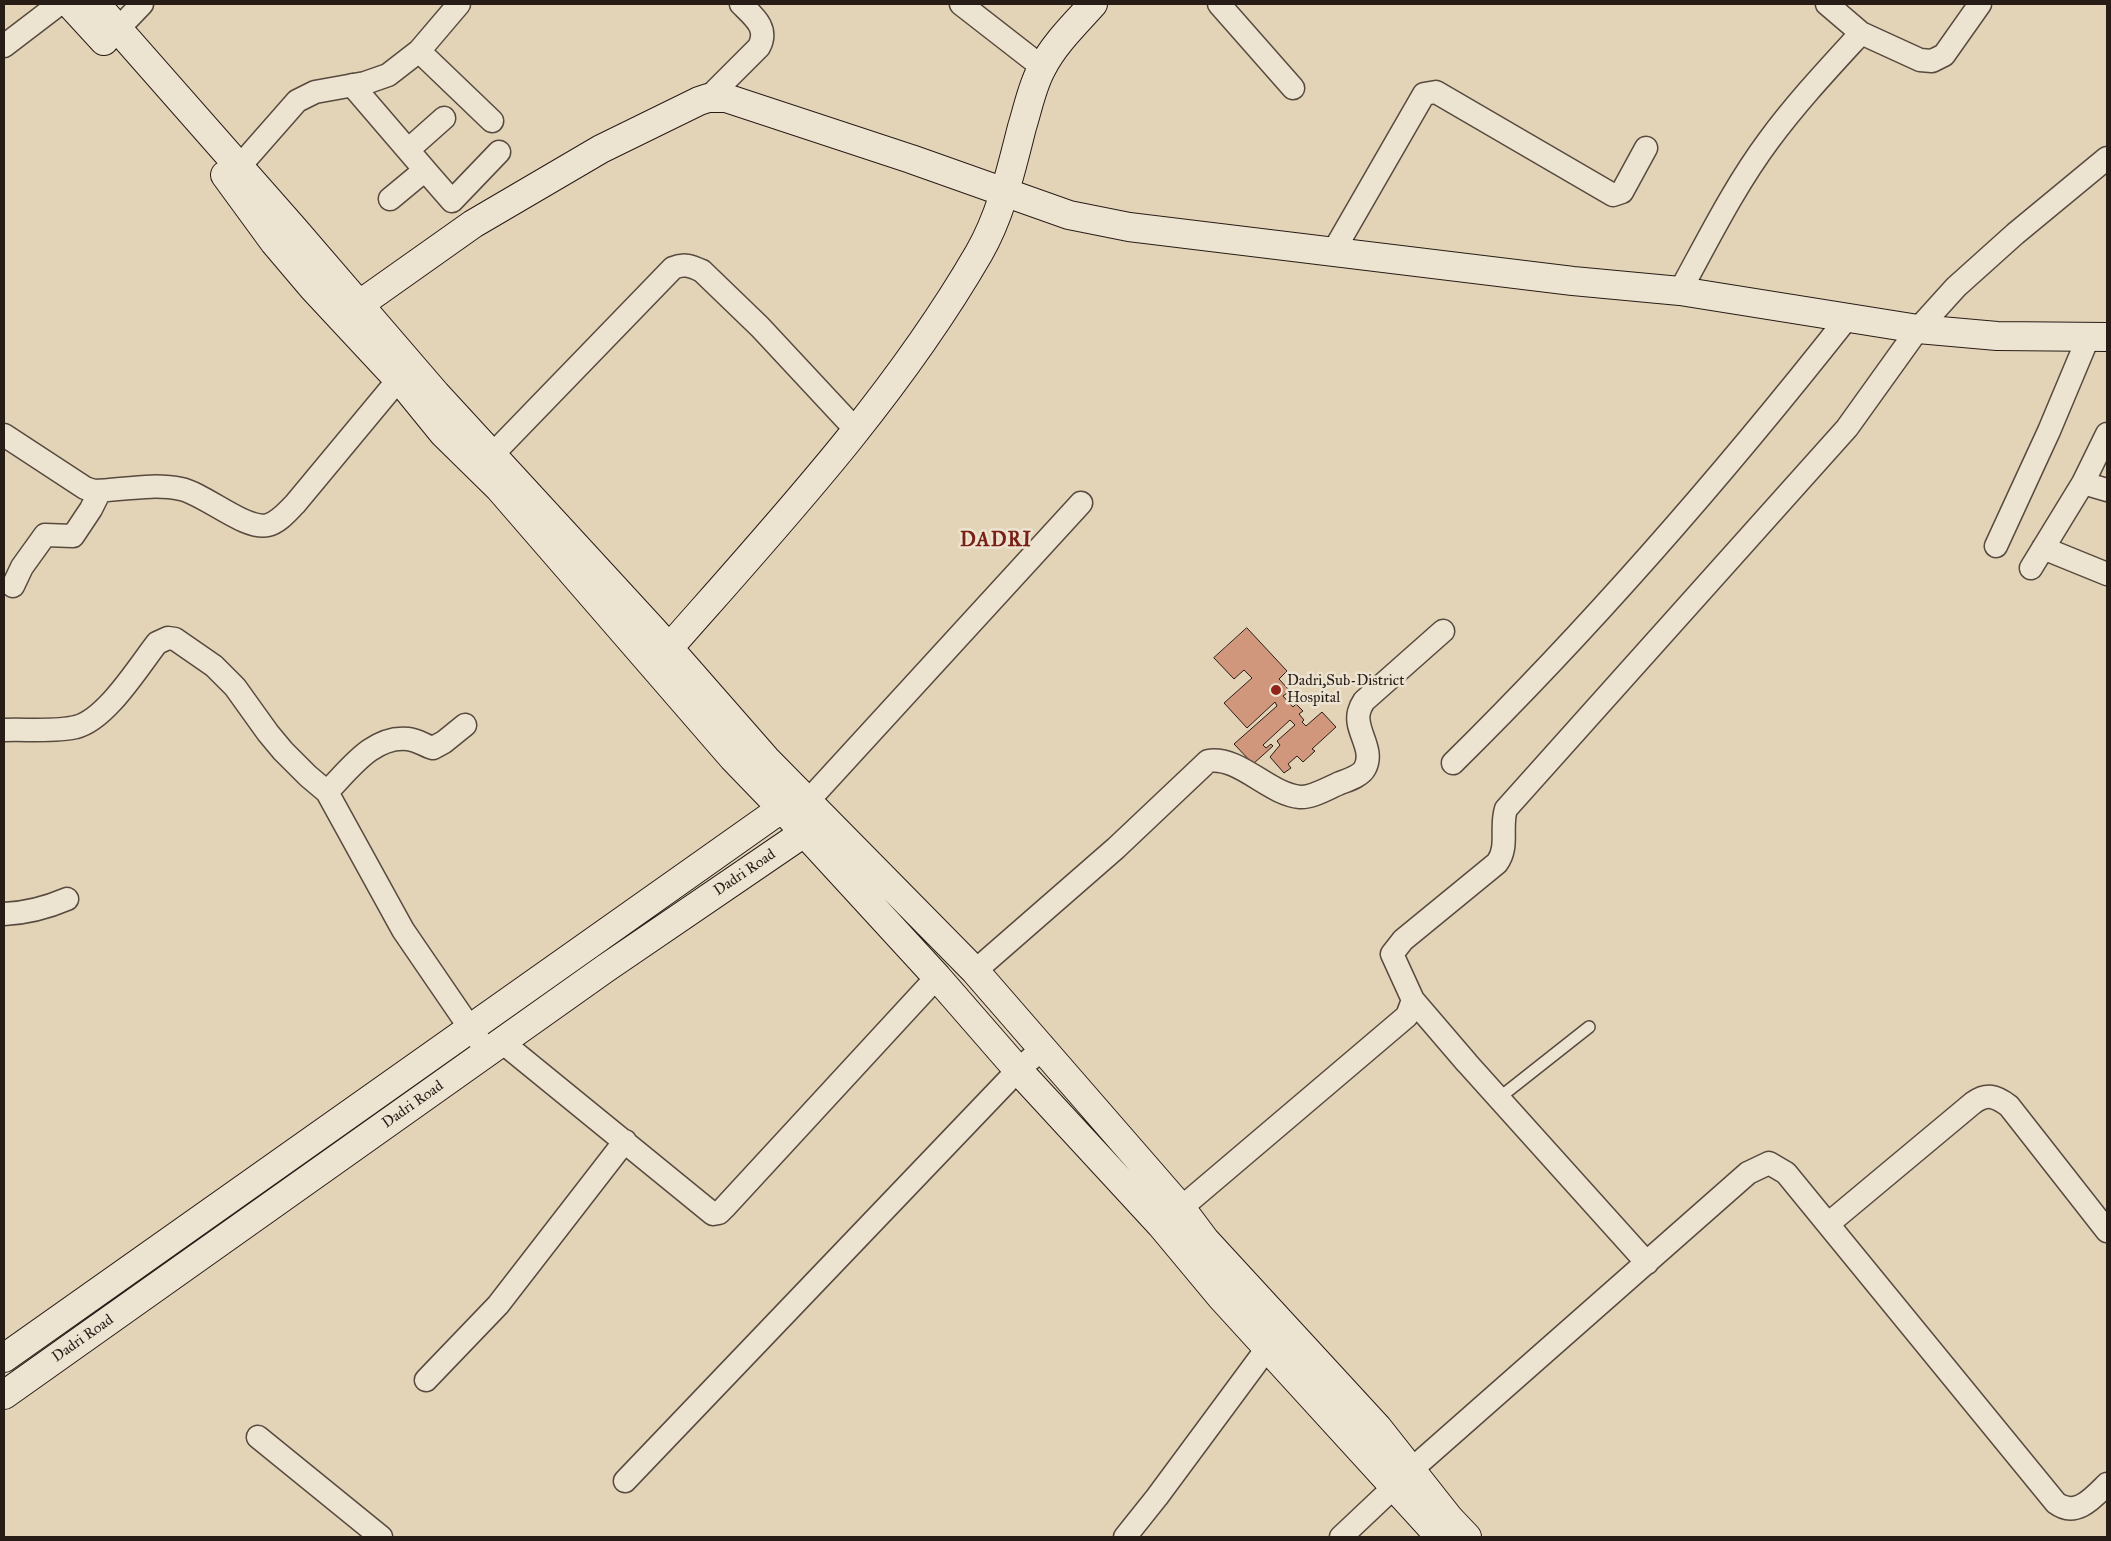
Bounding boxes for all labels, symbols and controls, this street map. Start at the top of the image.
district label: DADRI [959,529,1033,553]
place label: Dadri,Sub-District Hospital [1287,672,1404,707]
marker: Dadri,Sub-District Hospital [1269,683,1283,697]
street label: Dadri Road [711,846,779,900]
street label: Dadri Road [379,1077,447,1133]
street label: Dadri Road [49,1311,117,1367]

